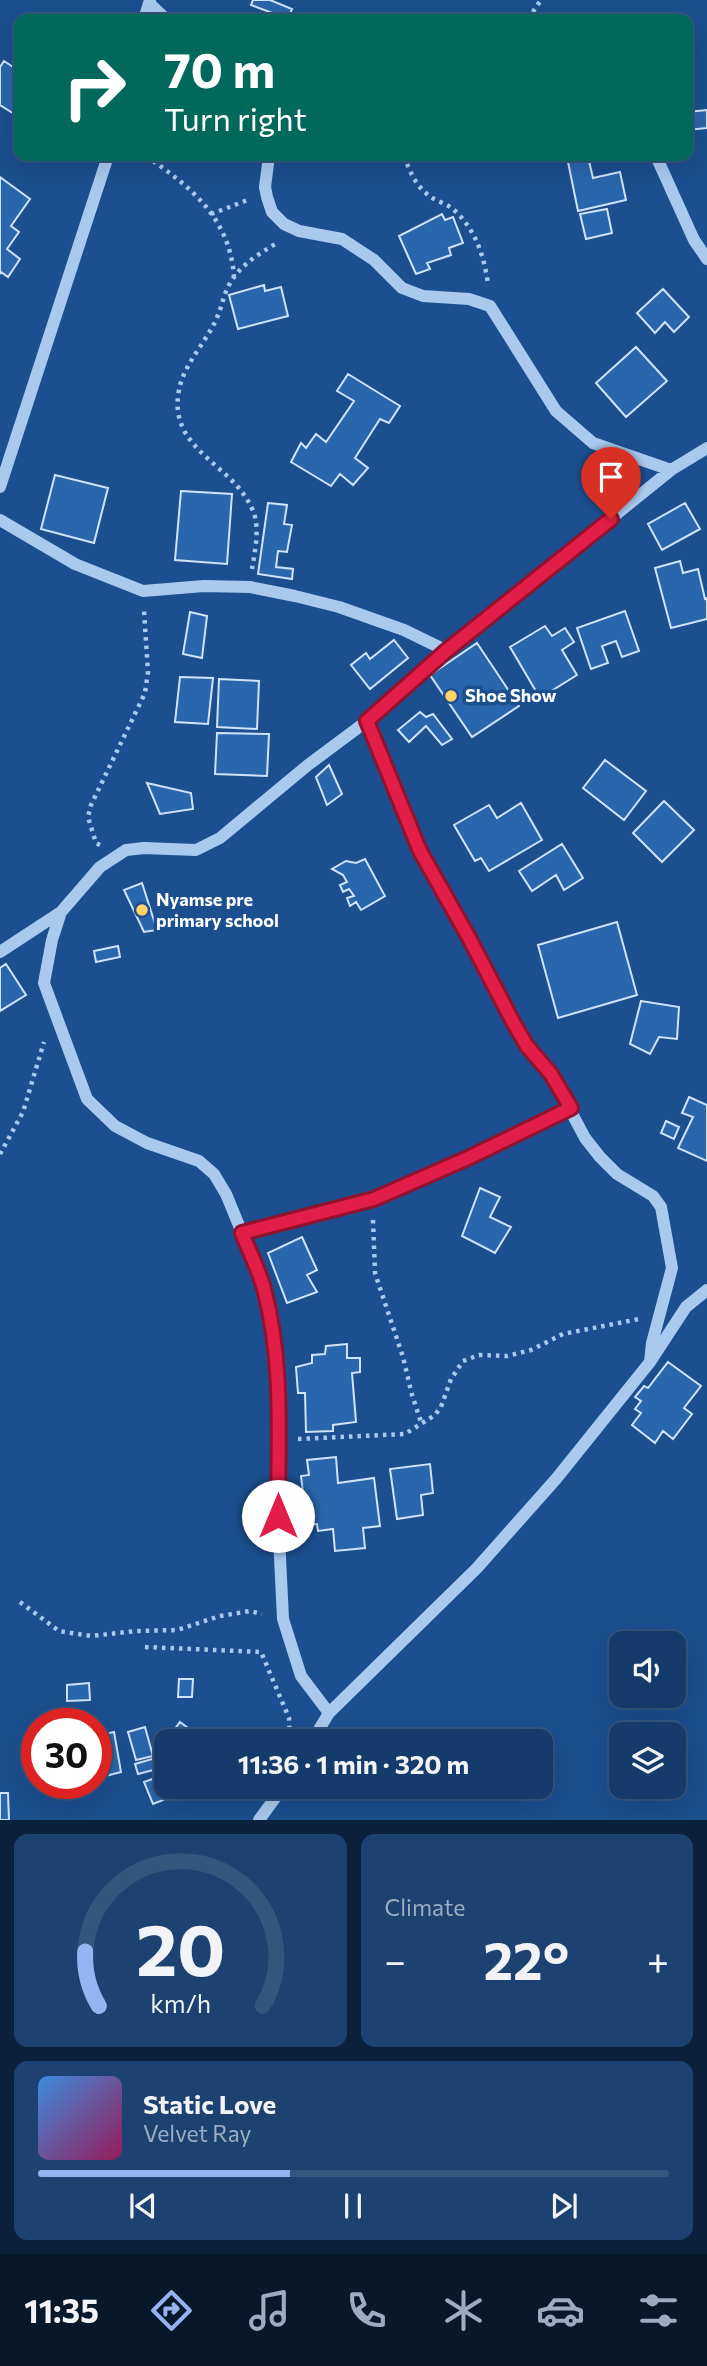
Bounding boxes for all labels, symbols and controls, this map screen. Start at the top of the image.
text: 70 m [164,38,275,98]
icon: right [49,42,140,133]
text: Turn right [164,98,307,138]
pin [581,447,641,519]
icon: arrive [592,458,630,496]
place label: Shoe Show [465,684,556,706]
marker: Shoe Show [443,688,459,704]
place label: Nyamse pre primary school [156,888,279,931]
marker: Nyamse pre primary school [134,902,150,918]
position arrow [241,1479,315,1553]
map controls [609,1631,686,1799]
button: sound [609,1631,686,1708]
speed limit sign: 30 [21,1708,112,1799]
button: layers [609,1722,686,1799]
text: 11:36 · 1 min · 320 m [238,1748,469,1779]
text: Climate [385,1893,466,1921]
text: 20 [136,1903,225,1992]
text: 22° [484,1927,569,1991]
text: − [385,1936,406,1983]
text: + [647,1936,669,1983]
text: km/h [150,1988,211,2018]
text: Static Love [143,2088,276,2119]
text: Velvet Ray [143,2119,251,2147]
icon: previous [124,2187,162,2225]
icon: pause [334,2187,372,2225]
icon: next [545,2187,583,2225]
icon: directions [147,2286,196,2335]
icon: music [245,2286,294,2335]
icon: phone [342,2286,391,2335]
icon: climate [439,2286,488,2335]
icon: car [536,2286,585,2335]
icon: filters [634,2286,683,2335]
text: 11:35 [24,2290,99,2330]

